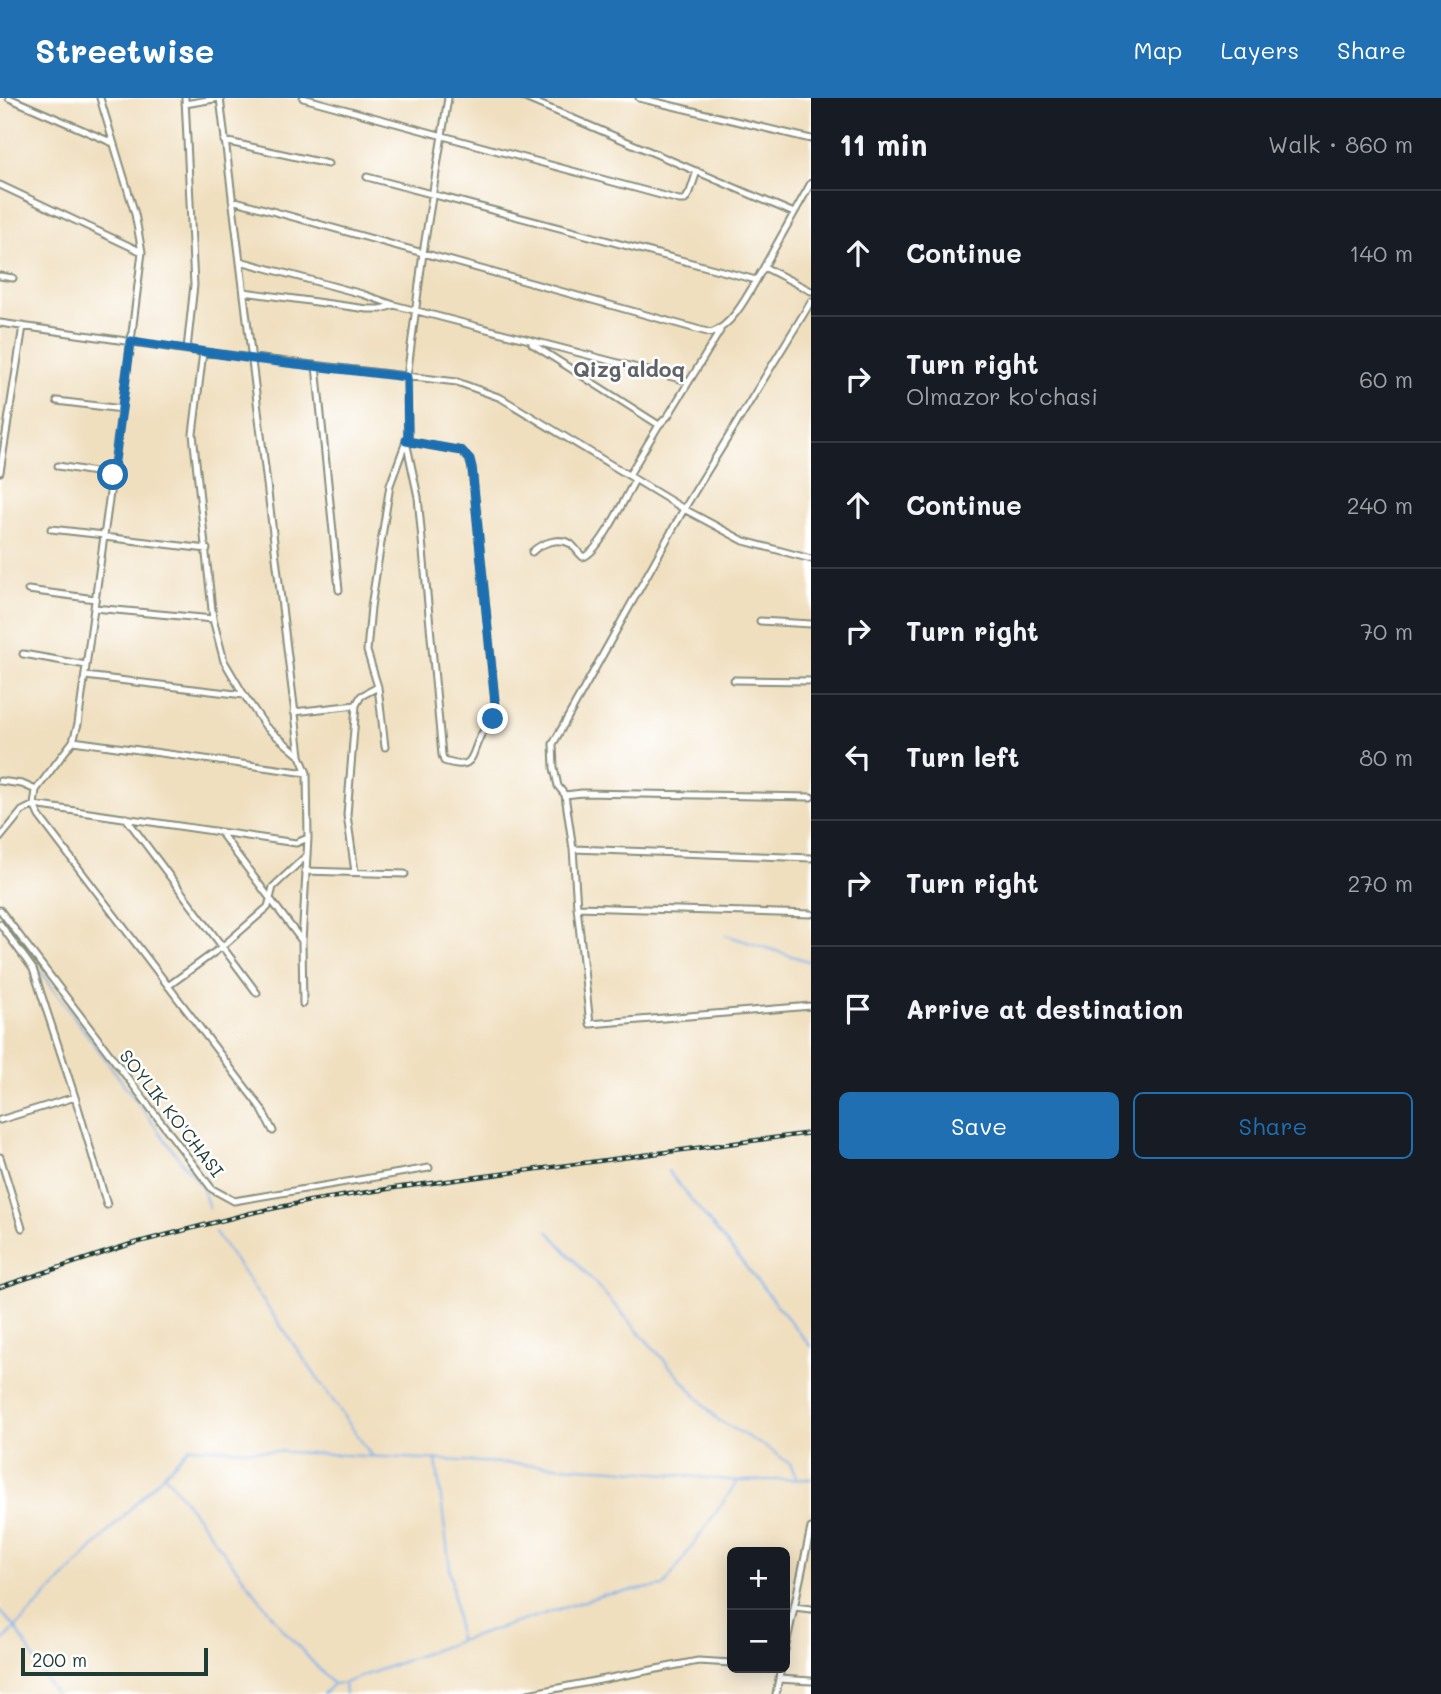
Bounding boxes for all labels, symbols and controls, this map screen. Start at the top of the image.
text: Streetwise [35,28,214,71]
text: Map [1134,34,1182,65]
text: Layers [1220,34,1299,65]
text: Share [1337,34,1406,65]
text: 11 min [839,124,928,164]
text: Walk · 860 m [1268,129,1413,159]
icon: ahead [839,234,877,272]
text: Continue [906,236,1022,270]
text: 140 m [1349,238,1413,268]
text: Turn right [906,347,1039,381]
district label: Qizg'aldoq [573,355,685,382]
icon: right [839,360,877,398]
text: 60 m [1359,364,1413,394]
text: Olmazor ko'chasi [906,381,1098,411]
route start [97,459,128,490]
icon: ahead [839,486,877,524]
text: Continue [906,488,1022,522]
text: 240 m [1347,490,1413,520]
icon: right [839,612,877,650]
text: Turn right [906,614,1039,648]
text: 70 m [1360,616,1413,646]
route end [477,703,508,734]
icon: left [839,738,877,776]
text: Turn left [906,740,1019,774]
text: 80 m [1359,742,1413,772]
icon: right [839,864,877,902]
text: Turn right [906,866,1039,900]
text: 270 m [1348,868,1413,898]
icon: arrive [839,990,877,1028]
text: Arrive at destination [906,992,1183,1026]
street label: SOYLIK KO'CHASI [115,1044,229,1182]
button: Save [839,1092,1119,1159]
button: Share [1133,1092,1413,1159]
map controls [727,1547,790,1673]
button: + [727,1547,790,1610]
button: − [727,1610,790,1673]
scale bar [21,1645,208,1677]
text: 200 m [32,1647,87,1672]

